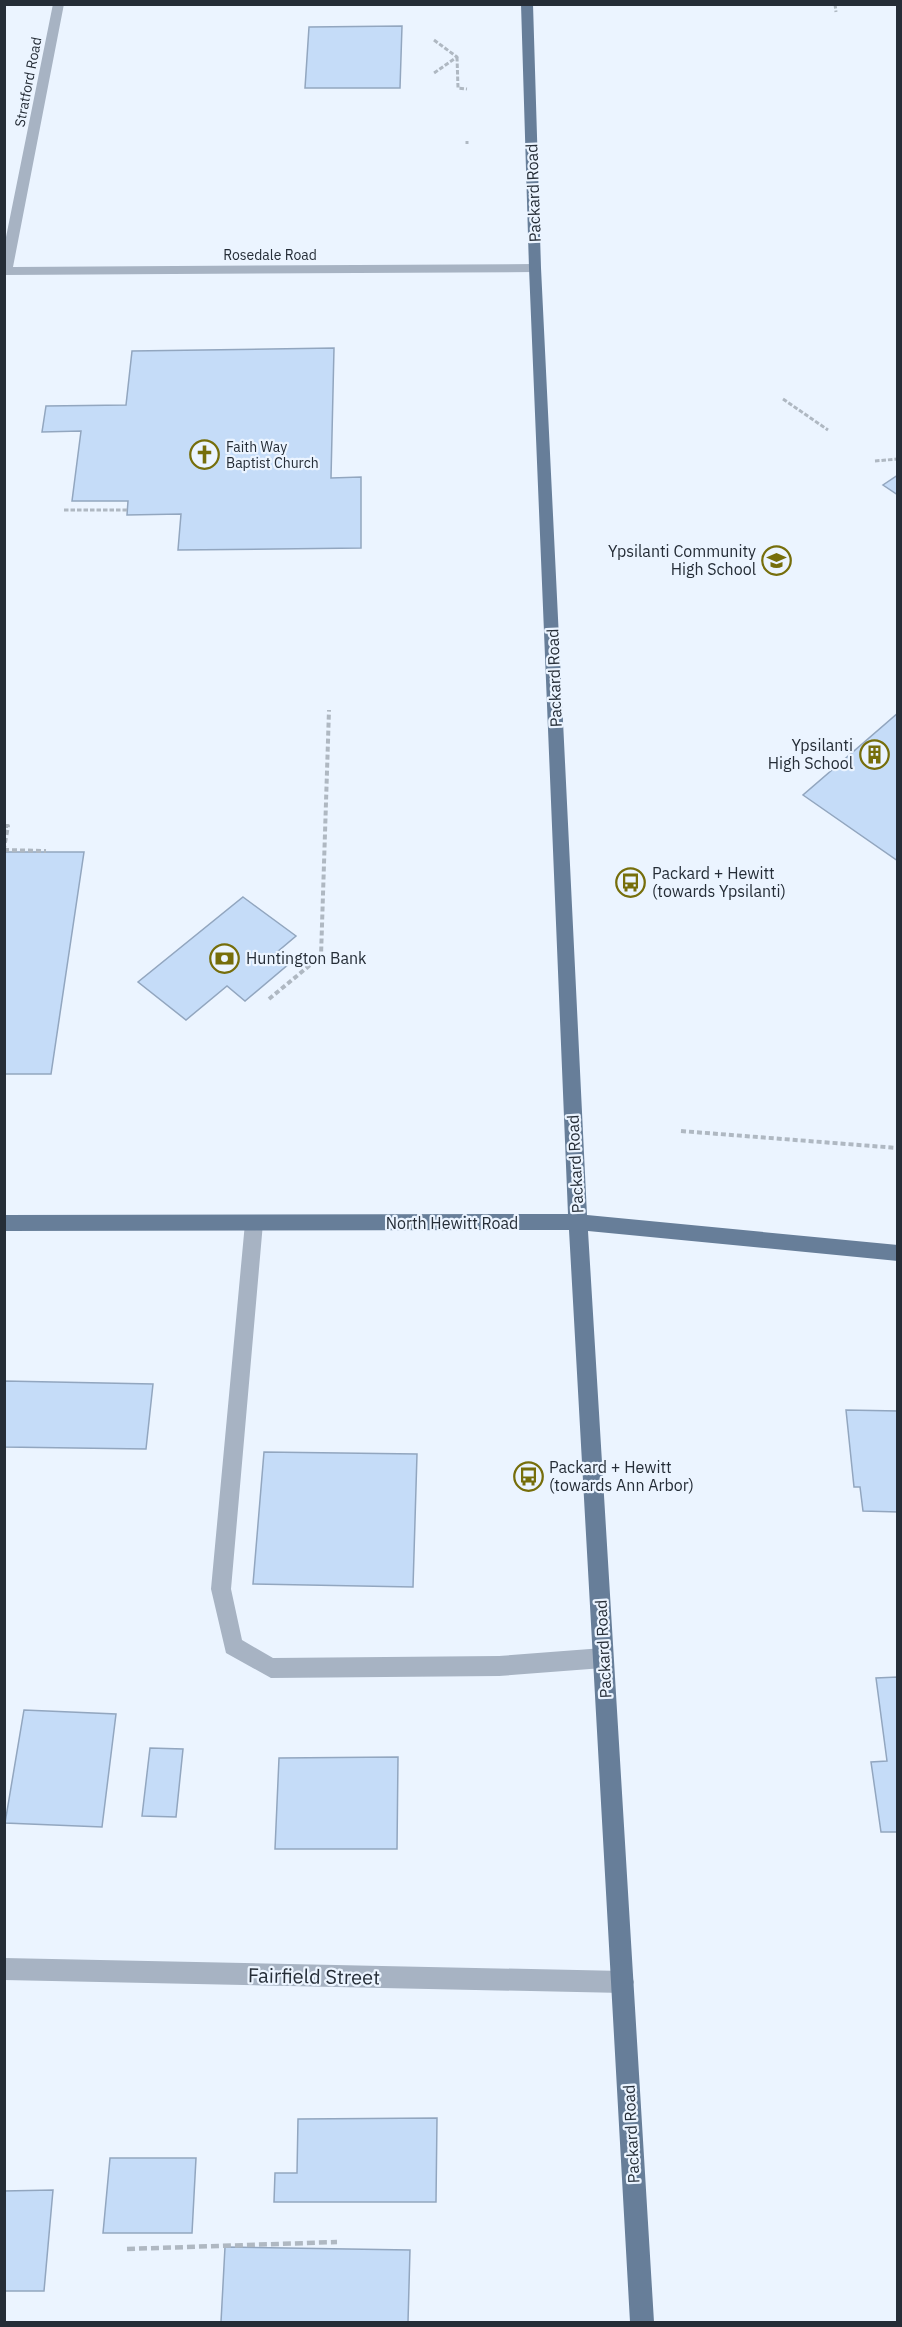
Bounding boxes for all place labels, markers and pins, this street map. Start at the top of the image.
place label: Faith Way Baptist Church [226,438,319,472]
church icon: Faith Way Baptist Church [189,439,221,471]
place label: Ypsilanti Community High School [608,541,756,579]
school or university icon: Ypsilanti Community High School [761,544,793,576]
place label: Ypsilanti High School [768,735,853,773]
building icon: Ypsilanti High School [858,738,890,770]
place label: Packard + Hewitt (towards Ypsilanti) [652,863,786,901]
bus stop icon: Packard + Hewitt (towards Ypsilanti) [615,866,647,898]
bank icon: Huntington Bank [209,942,241,974]
place label: Huntington Bank [246,948,367,968]
place label: Packard + Hewitt (towards Ann Arbor) [549,1457,694,1495]
bus stop icon: Packard + Hewitt (towards Ann Arbor) [512,1460,544,1492]

